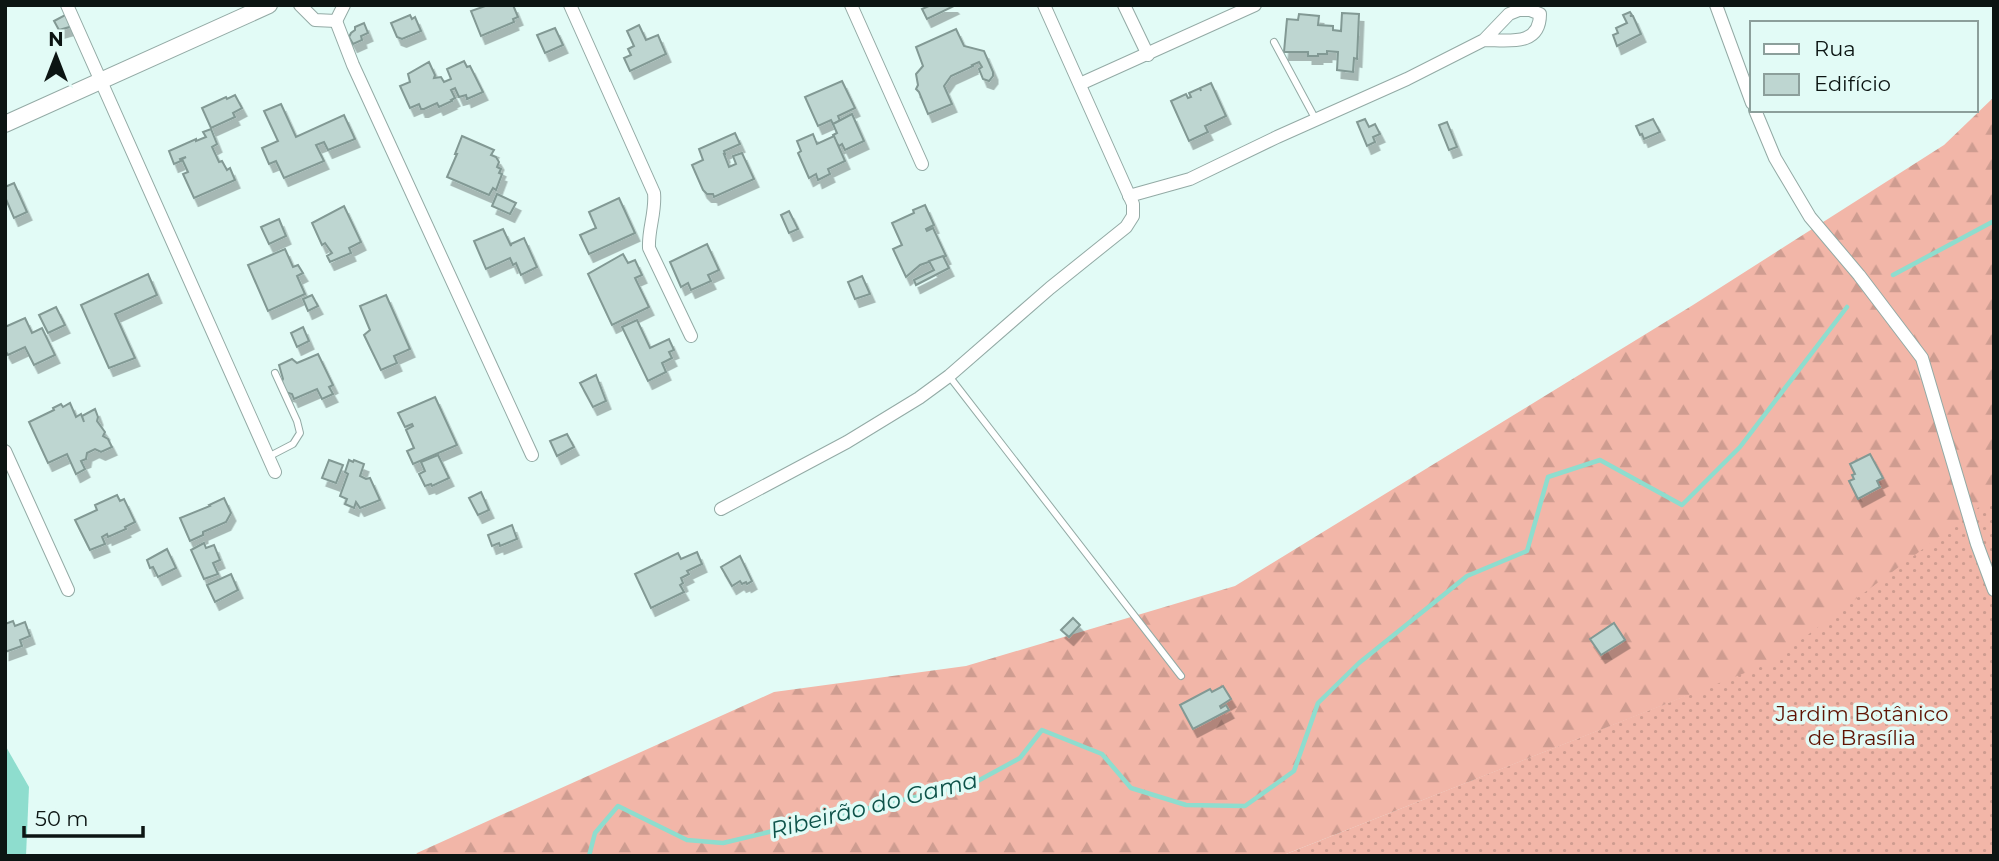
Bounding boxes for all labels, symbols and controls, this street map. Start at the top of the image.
north arrow [21,21,91,91]
legend [1750,21,1978,112]
text: N [48,28,64,51]
text: Rua [1814,36,1856,61]
text: Edifício [1814,71,1891,96]
park label: Jardim Botânico de Brasília [1775,701,1948,750]
water label: Ribeirão do Gama [767,766,981,844]
scale bar [24,794,144,838]
text: 50 m [35,806,89,831]

